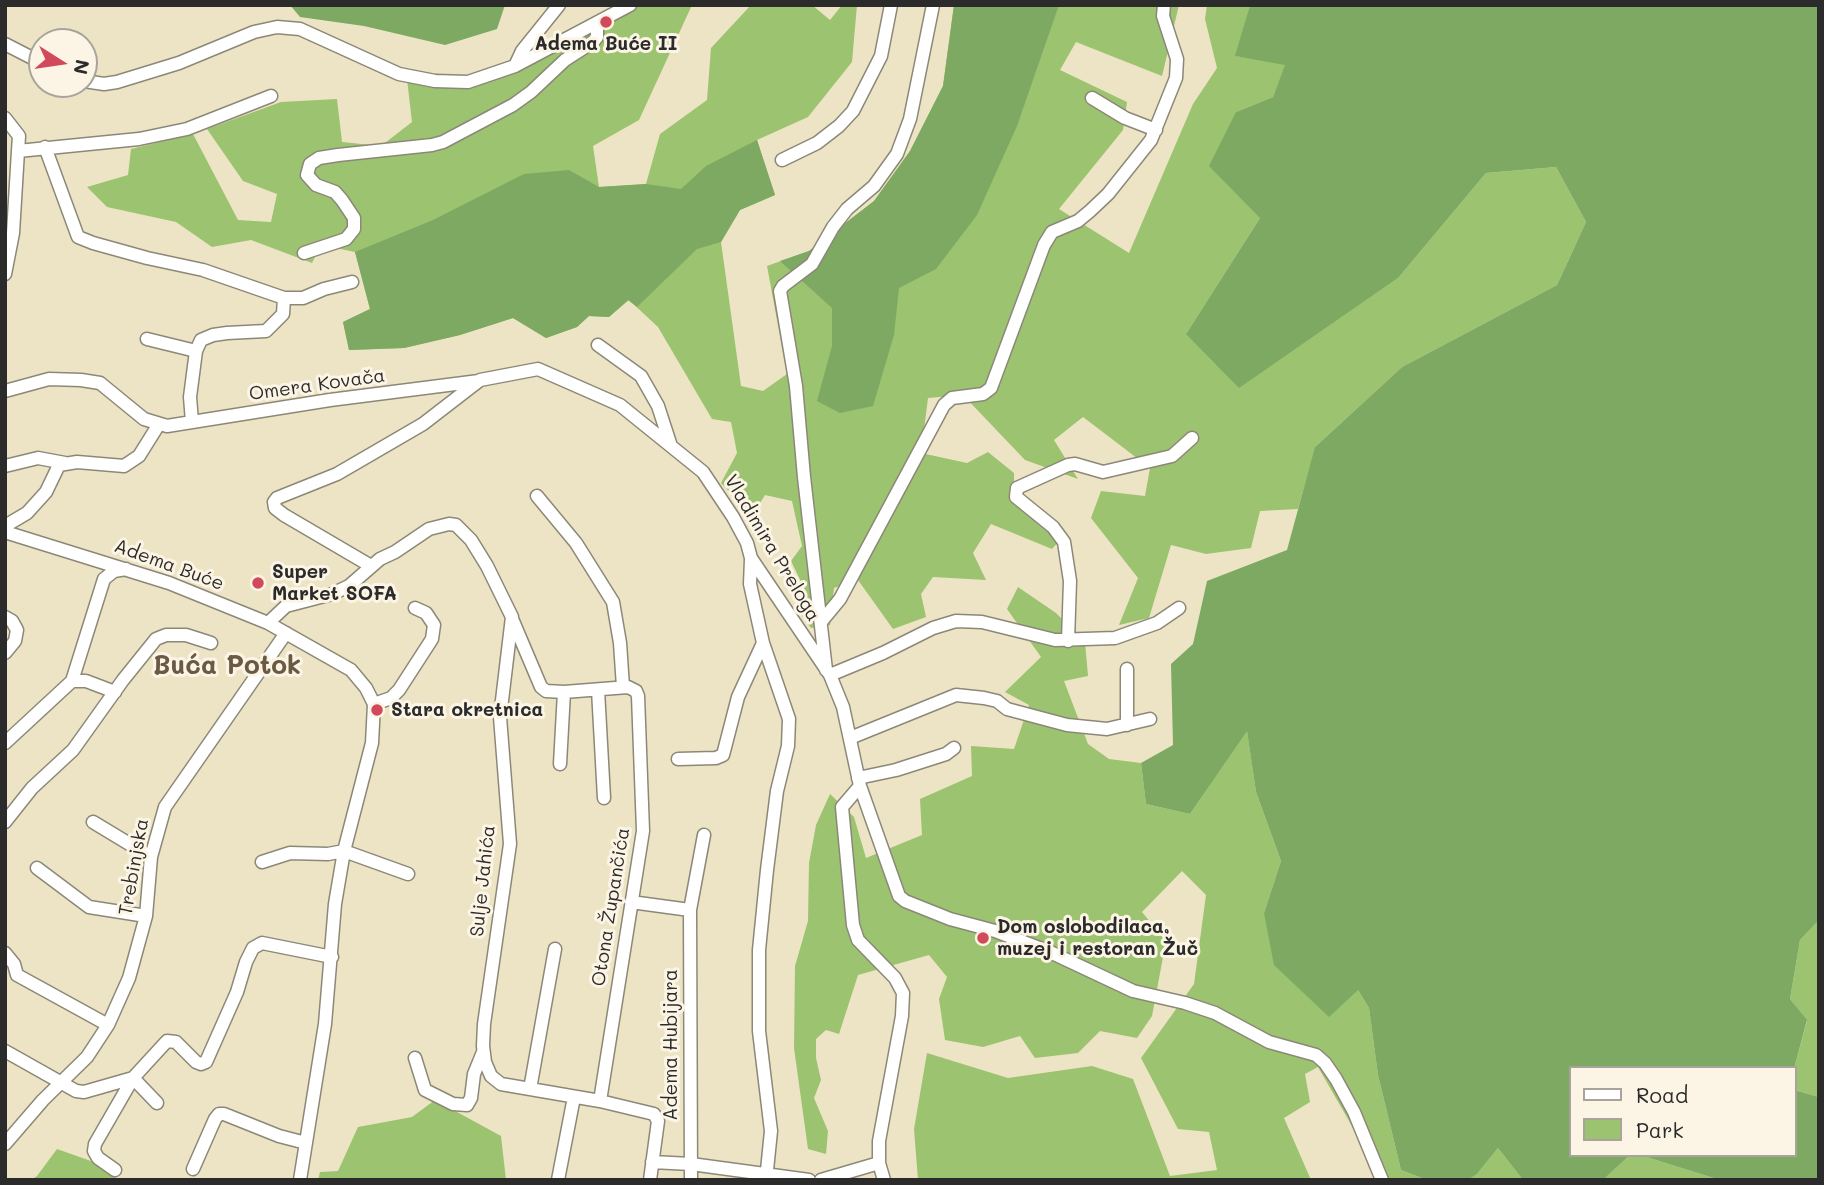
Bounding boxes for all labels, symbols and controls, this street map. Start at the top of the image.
marker: Adema Buće II [598,14,614,30]
north arrow [28,28,98,98]
place label: Adema Buće II [535,33,677,55]
text: N [68,57,96,77]
street label: Omera Kovača [248,364,386,406]
street label: Vladimira Preloga [719,471,825,625]
street label: Adema Buće [111,535,227,595]
place label: Super Market SOFA [272,561,397,605]
marker: Super Market SOFA [250,575,266,591]
district label: Buća Potok [153,650,301,682]
place label: Stara okretnica [391,699,543,721]
marker: Stara okretnica [369,702,385,718]
street label: Trebinjska [114,817,154,917]
street label: Sulje Jahića [466,824,500,938]
street label: Otona Župančića [587,826,635,988]
place label: Dom oslobodilaca, muzej i restoran Žuč [997,916,1198,960]
marker: Dom oslobodilaca, muzej i restoran Žuč [975,930,991,946]
street label: Adema Hubijara [660,969,682,1121]
legend [1568,1066,1796,1157]
text: Road [1636,1081,1688,1108]
text: Park [1636,1116,1684,1143]

